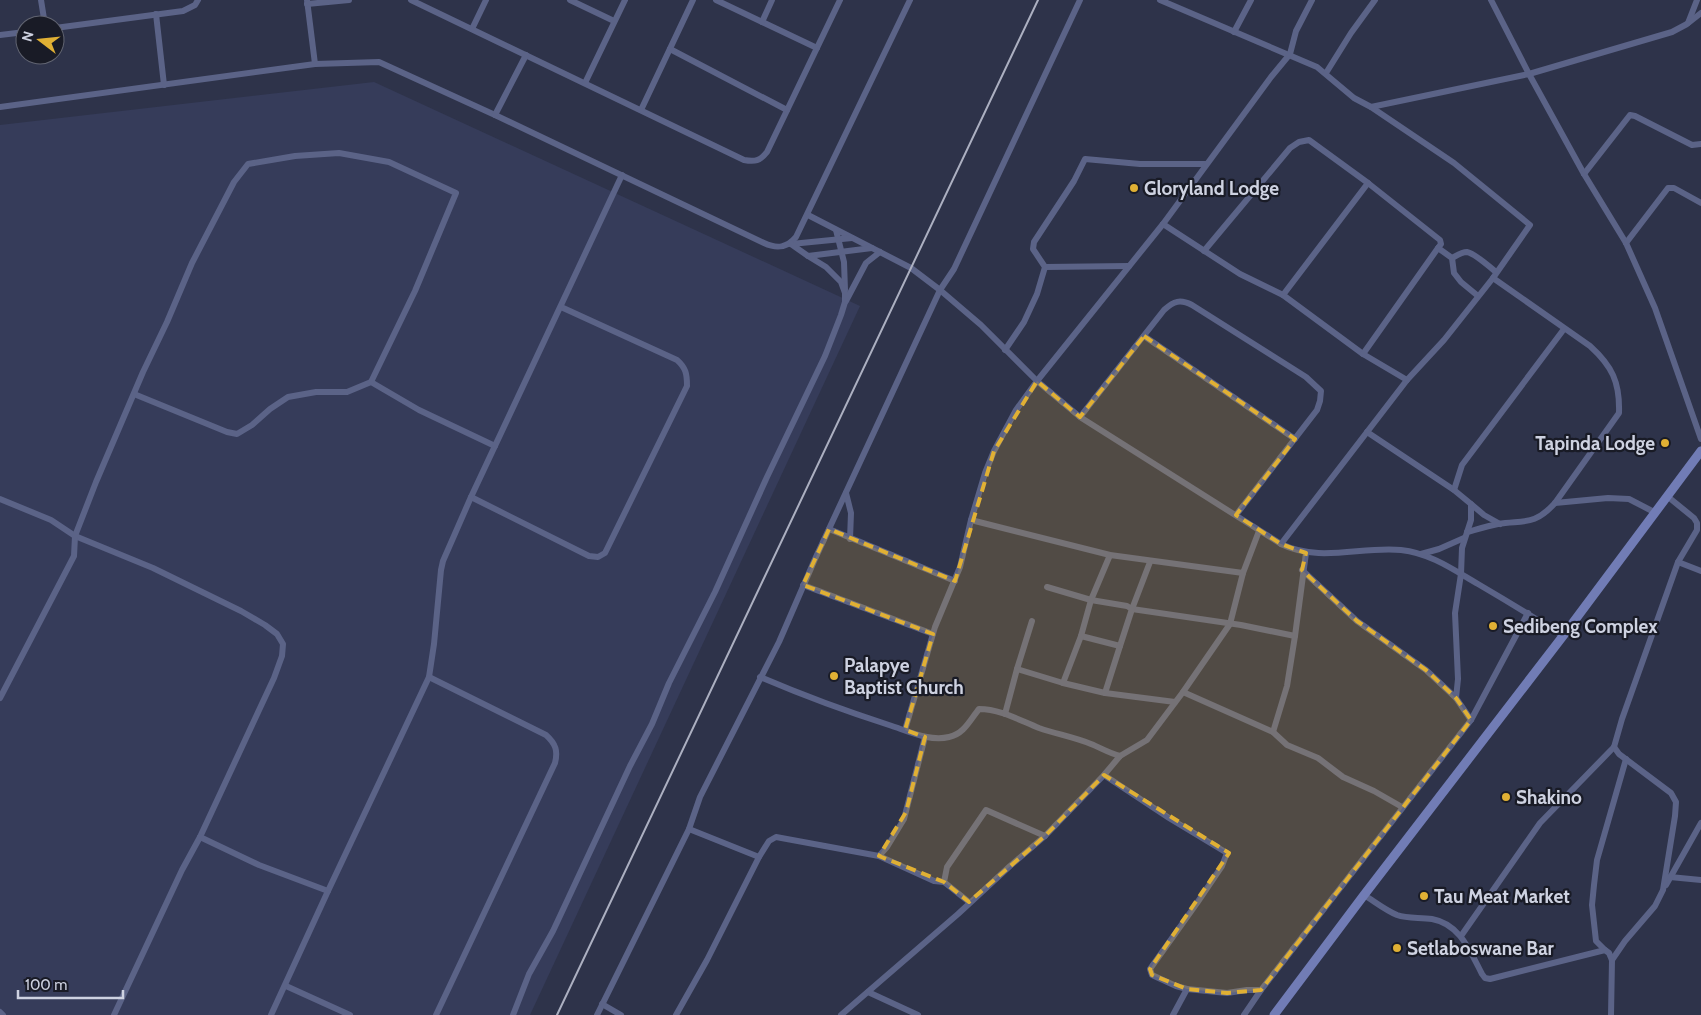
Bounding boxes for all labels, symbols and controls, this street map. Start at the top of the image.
north arrow [15,15,65,65]
text: N [17,29,38,44]
place label: Gloryland Lodge [1144,177,1279,200]
marker: Gloryland Lodge [1128,182,1140,194]
place label: Tapinda Lodge [1535,432,1655,455]
marker: Tapinda Lodge [1659,437,1671,449]
place label: Sedibeng Complex [1503,615,1658,638]
marker: Sedibeng Complex [1487,620,1499,632]
place label: Palapye Baptist Church [844,654,964,699]
marker: Palapye Baptist Church [828,670,840,682]
place label: Shakino [1516,786,1582,809]
marker: Shakino [1500,791,1512,803]
place label: Tau Meat Market [1434,885,1570,908]
marker: Tau Meat Market [1418,890,1430,902]
place label: Setlaboswane Bar [1407,937,1555,960]
marker: Setlaboswane Bar [1391,942,1403,954]
scale bar [18,968,122,1000]
text: 100 m [25,976,67,994]

